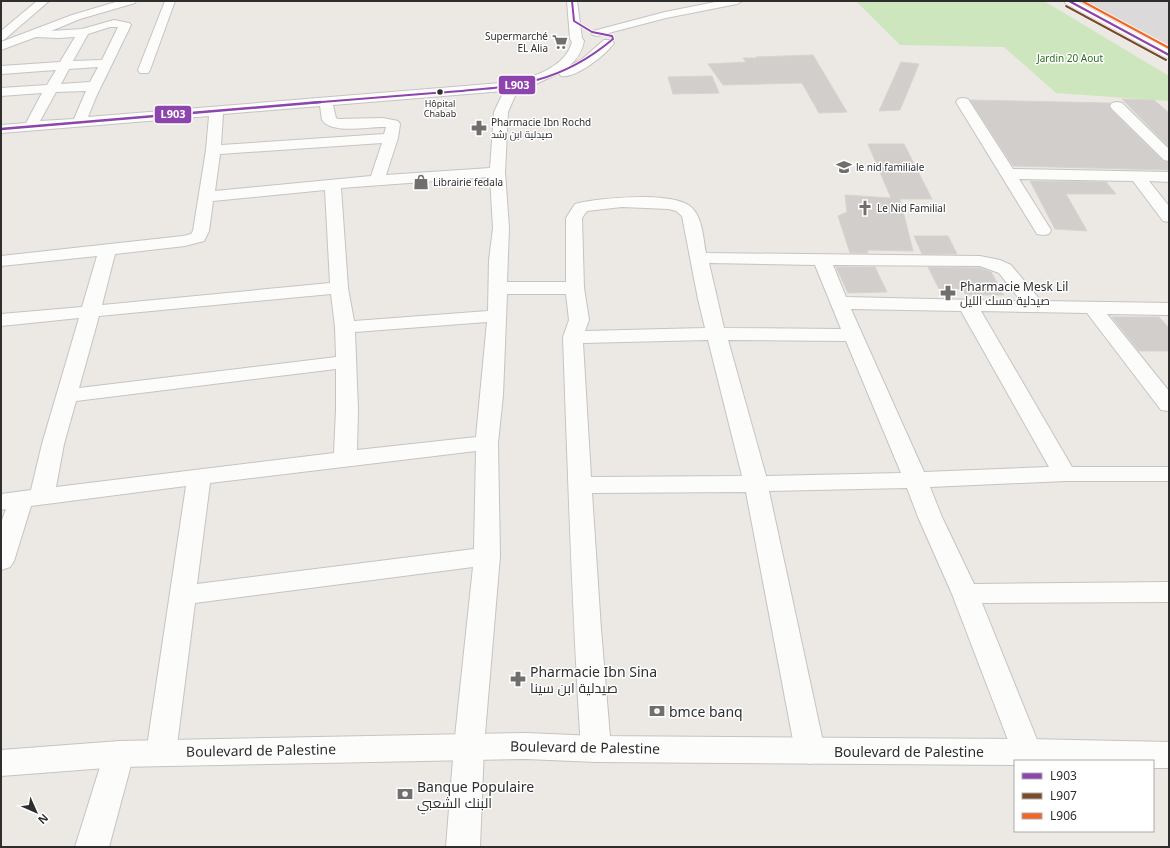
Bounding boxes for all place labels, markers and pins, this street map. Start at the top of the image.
place label: Supermarché EL Alia [485,29,548,55]
supermarket icon: Supermarché EL Alia [551,33,569,51]
marker: Hôpital Chabab [435,87,445,97]
place label: Hôpital Chabab [424,97,457,120]
place label: Pharmacie Ibn Rochd صيدلية ابن رشد [491,115,591,141]
pharmacy icon: Pharmacie Ibn Rochd صيدلية ابن رشد [470,119,488,137]
school or university icon: le nid familiale [835,158,853,176]
place label: le nid familiale [856,160,925,174]
shop icon: Librairie fedala [412,173,430,191]
place label: Librairie fedala [433,175,503,189]
church icon: Le Nid Familial [856,199,874,217]
place label: Le Nid Familial [877,201,946,215]
place label: Pharmacie Mesk Lil صيدلية مسك الليل [960,278,1068,309]
pharmacy icon: Pharmacie Mesk Lil صيدلية مسك الليل [939,284,957,302]
place label: Pharmacie Ibn Sina صيدلية ابن سينا [530,662,657,697]
pharmacy icon: Pharmacie Ibn Sina صيدلية ابن سينا [509,670,527,688]
bank icon: bmce banq [648,702,666,720]
place label: bmce banq [669,702,743,721]
place label: Banque Populaire البنك الشعبي [417,777,534,815]
bank icon: Banque Populaire البنك الشعبي [396,785,414,803]

